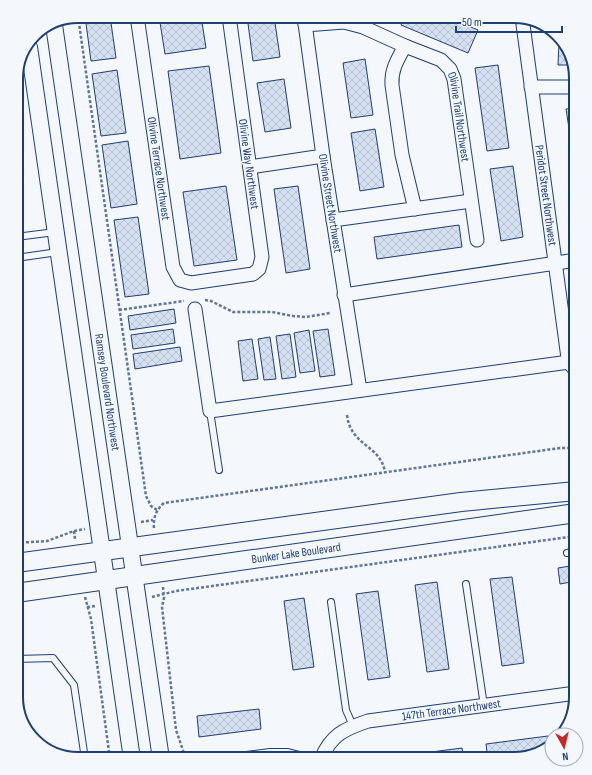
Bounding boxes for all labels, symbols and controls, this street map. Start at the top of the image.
scale bar [456,8,562,34]
text: 50 m [462,15,482,30]
street label: Olivine Trail Northwest [444,70,473,163]
street label: Olivine Terrace Northwest [144,116,173,221]
street label: Olivine Way Northwest [235,118,262,210]
street label: Peridot Street Northwest [531,144,560,247]
street label: Olivine Street Northwest [315,153,345,254]
street label: Ramsey Boulevard Northwest [91,333,123,452]
street label: Bunker Lake Boulevard [251,540,342,567]
street label: 147th Terrace Northwest [401,696,502,724]
north arrow [544,727,584,767]
text: N [561,750,569,763]

